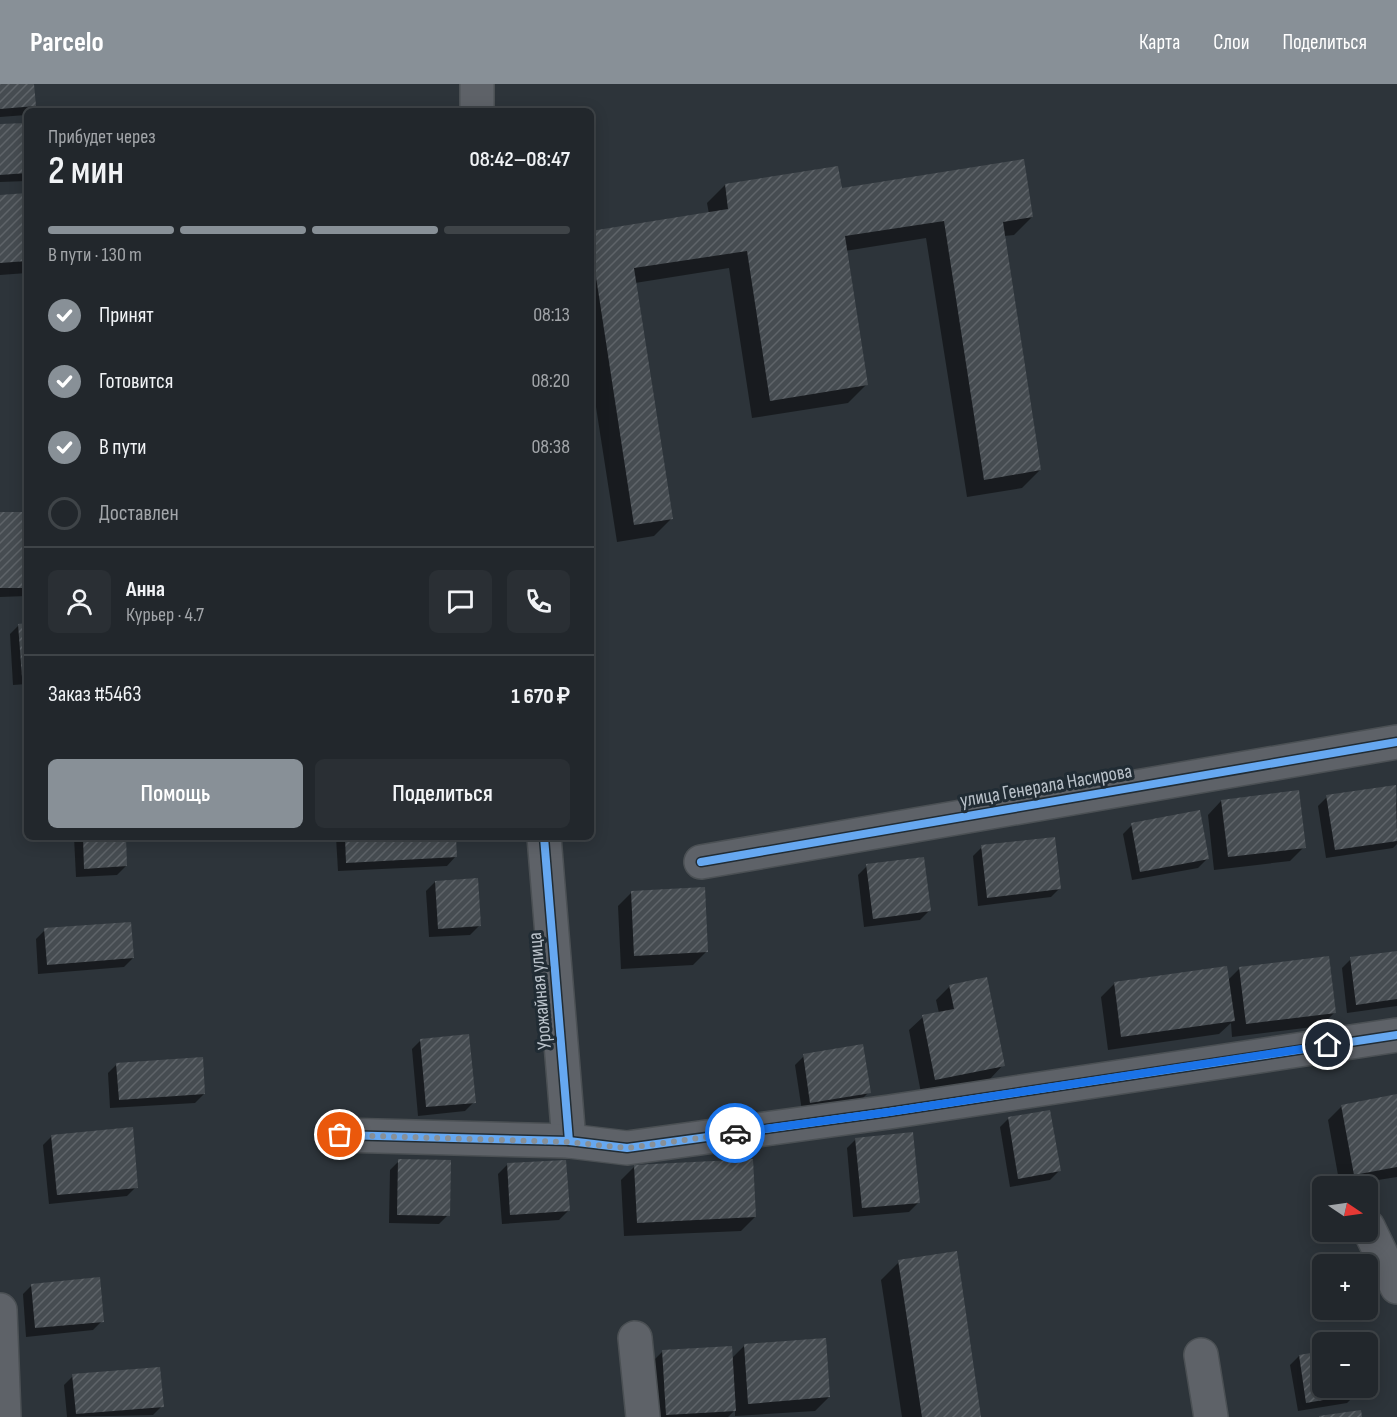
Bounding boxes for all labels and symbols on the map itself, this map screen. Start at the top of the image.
street label: улица Генерала Насирова [958,759,1134,813]
street label: Урожайная улица [523,931,557,1051]
pin [1302,1019,1353,1070]
courier [705,1103,765,1163]
pin [314,1109,365,1160]
north arrow [1312,1176,1378,1242]

